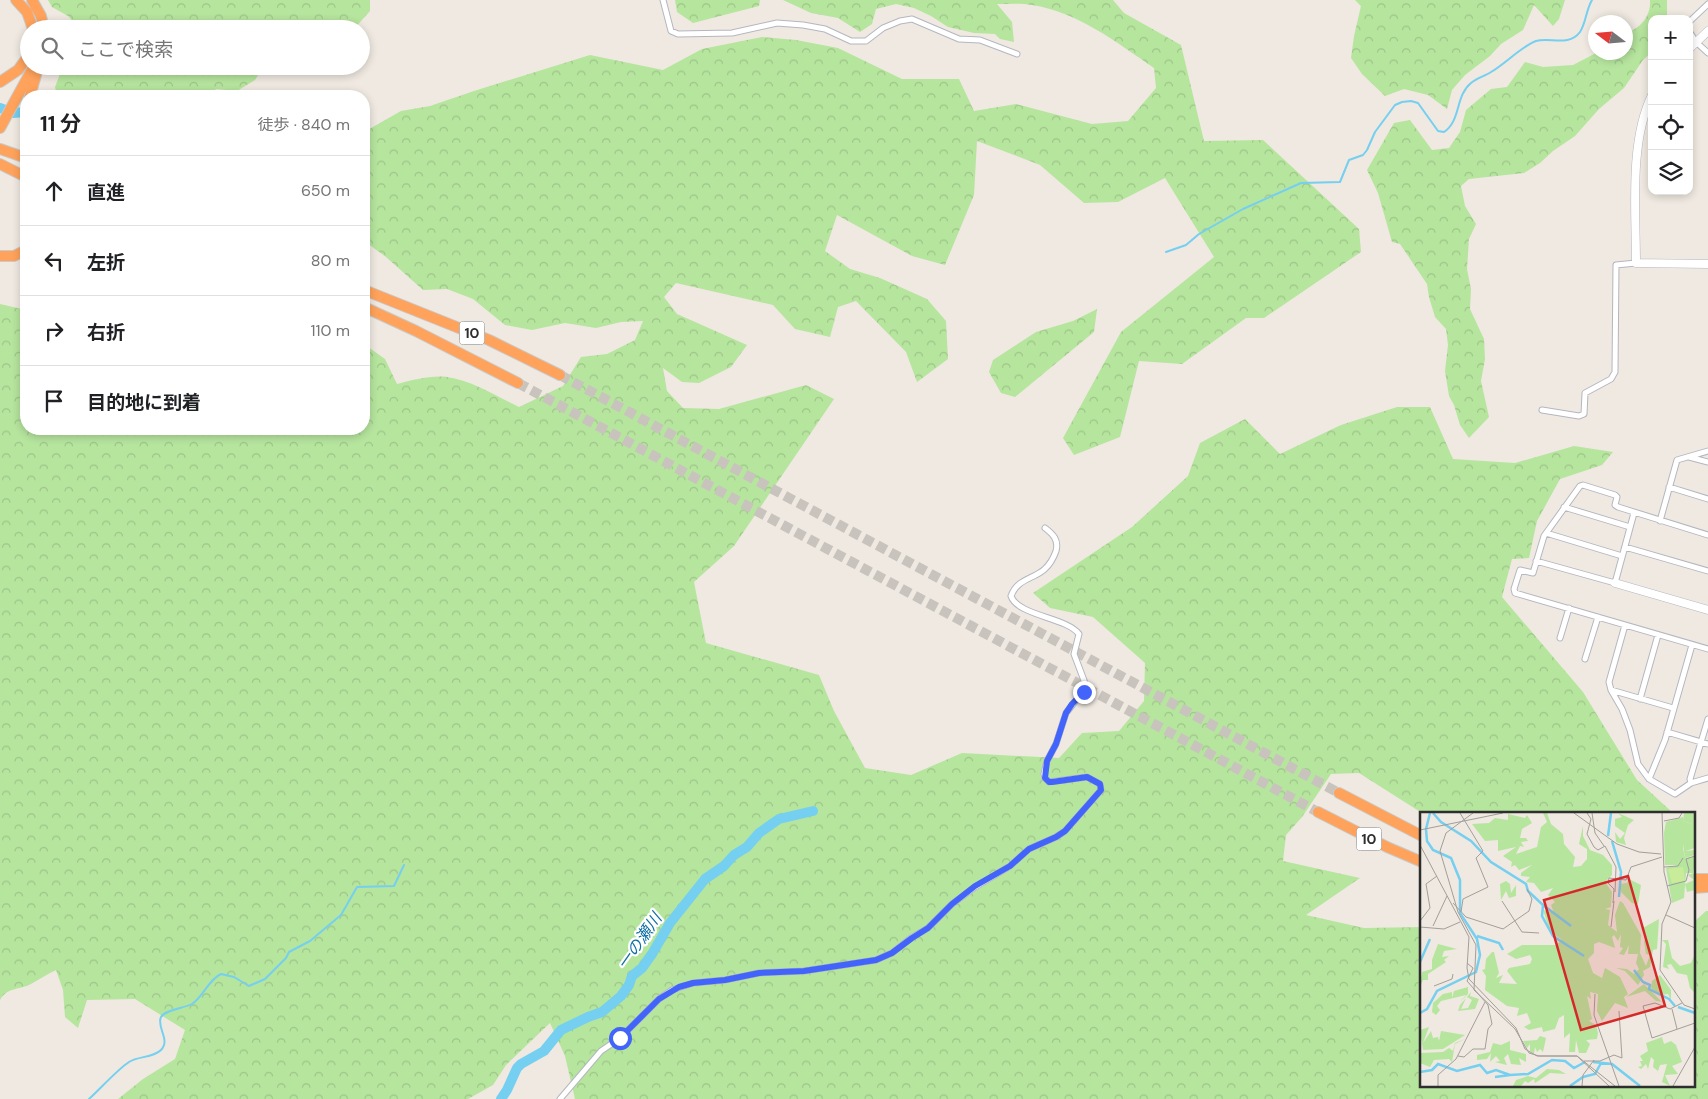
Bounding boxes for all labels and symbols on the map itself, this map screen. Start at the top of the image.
north arrow [1588,15,1633,60]
road number: 10 [460,322,484,344]
route end [1073,681,1096,704]
inset map [1420,812,1696,1086]
road number: 10 [1356,828,1382,851]
water label: 一の瀬川 [612,907,668,974]
route start [609,1027,632,1050]

